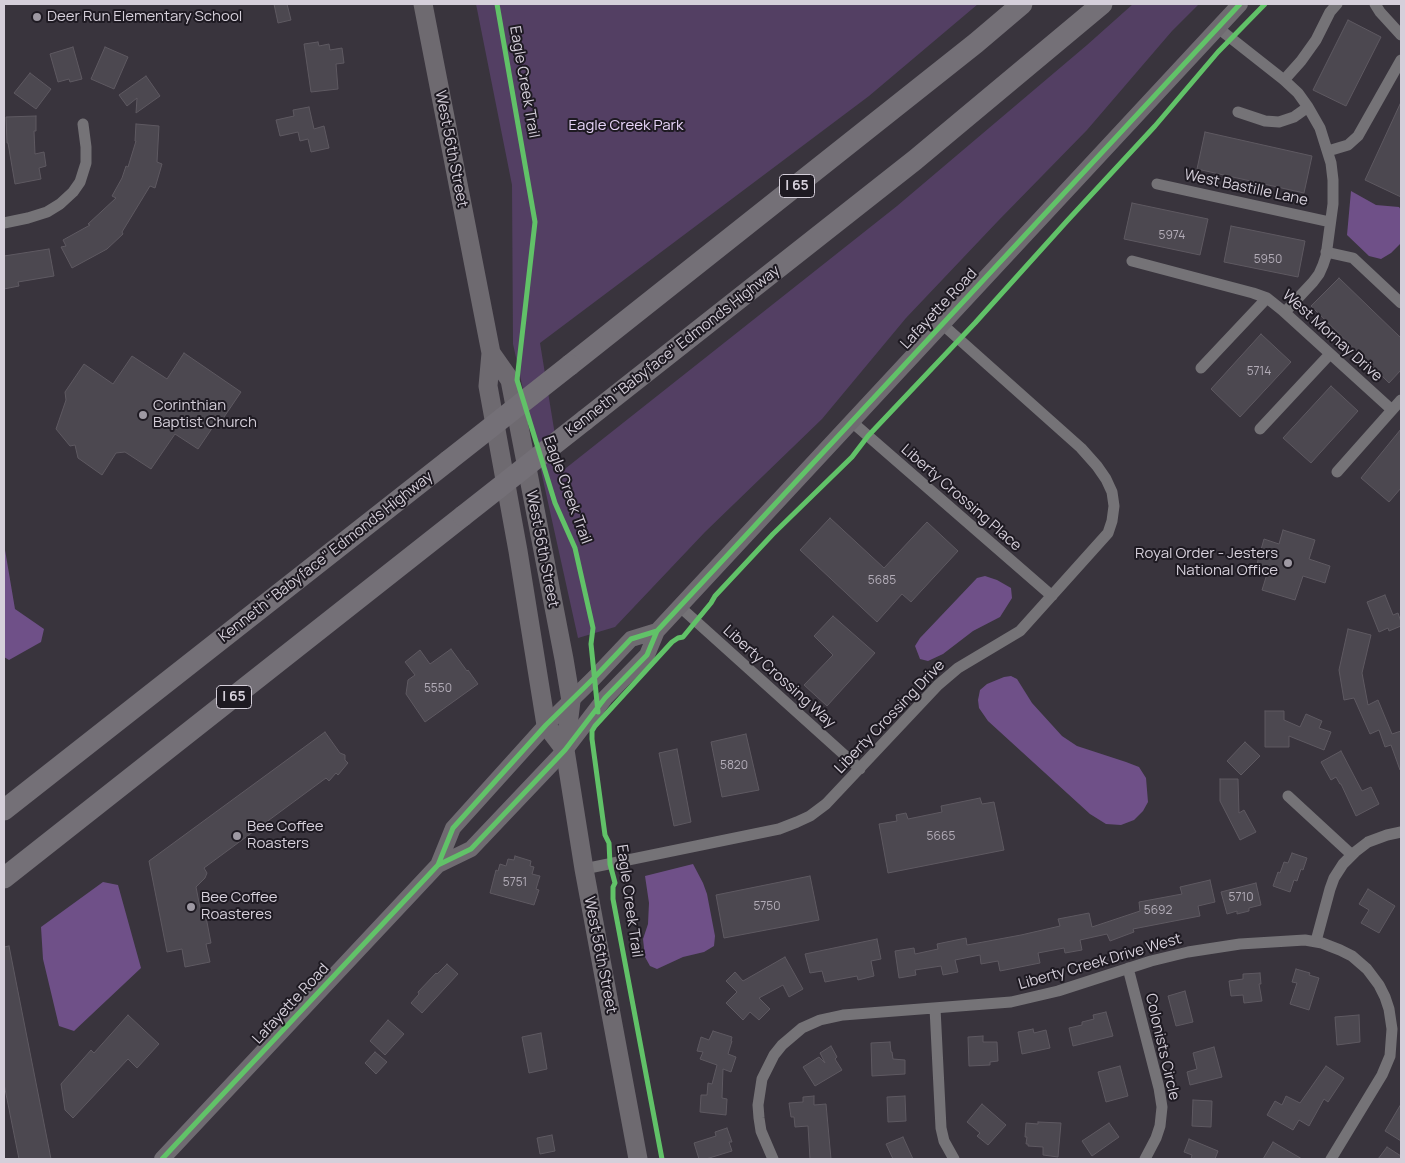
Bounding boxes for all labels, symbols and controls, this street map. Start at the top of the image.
place label: Deer Run Elementary School [47,8,242,26]
marker: Deer Run Elementary School [31,11,43,23]
street label: Eagle Creek Trail [505,24,543,140]
street label: West 56th Street [431,89,471,209]
park label: Eagle Creek Park [569,117,683,135]
street label: West Bastille Lane [1182,166,1310,210]
road number: I 65 [780,175,814,198]
house number: 5974 [1159,229,1185,243]
house number: 5950 [1254,253,1282,267]
street label: Kenneth "Babyface" Edmonds Highway [562,262,784,440]
street label: Lafayette Road [897,265,981,353]
street label: West Mornay Drive [1278,286,1386,386]
house number: 5714 [1247,365,1271,379]
place label: Corinthian Baptist Church [153,397,257,432]
marker: Corinthian Baptist Church [137,409,149,421]
street label: Eagle Creek Trail [539,434,595,546]
street label: Liberty Crossing Place [897,441,1025,555]
street label: Kenneth "Babyface" Edmonds Highway [215,468,437,646]
street label: West 56th Street [522,489,562,609]
place label: Royal Order - Jesters National Office [1135,545,1278,580]
marker: Royal Order - Jesters National Office [1282,557,1294,569]
house number: 5685 [868,574,896,588]
street label: Liberty Crossing Way [719,622,839,732]
street label: Liberty Crossing Drive [831,657,949,777]
house number: 5550 [424,682,452,696]
road number: I 65 [216,686,252,709]
house number: 5820 [720,759,748,773]
place label: Bee Coffee Roasters [247,818,324,853]
marker: Bee Coffee Roasters [231,830,243,842]
house number: 5665 [927,830,955,844]
street label: Eagle Creek Trail [612,843,646,959]
house number: 5751 [503,876,527,890]
place label: Bee Coffee Roasteres [201,889,278,924]
house number: 5710 [1229,891,1253,905]
street label: West 56th Street [580,895,620,1015]
house number: 5750 [753,900,781,914]
marker: Bee Coffee Roasteres [185,901,197,913]
house number: 5692 [1144,904,1172,918]
street label: Liberty Creek Drive West [1016,930,1184,994]
street label: Lafayette Road [249,960,333,1048]
street label: Colonists Circle [1141,992,1183,1102]

